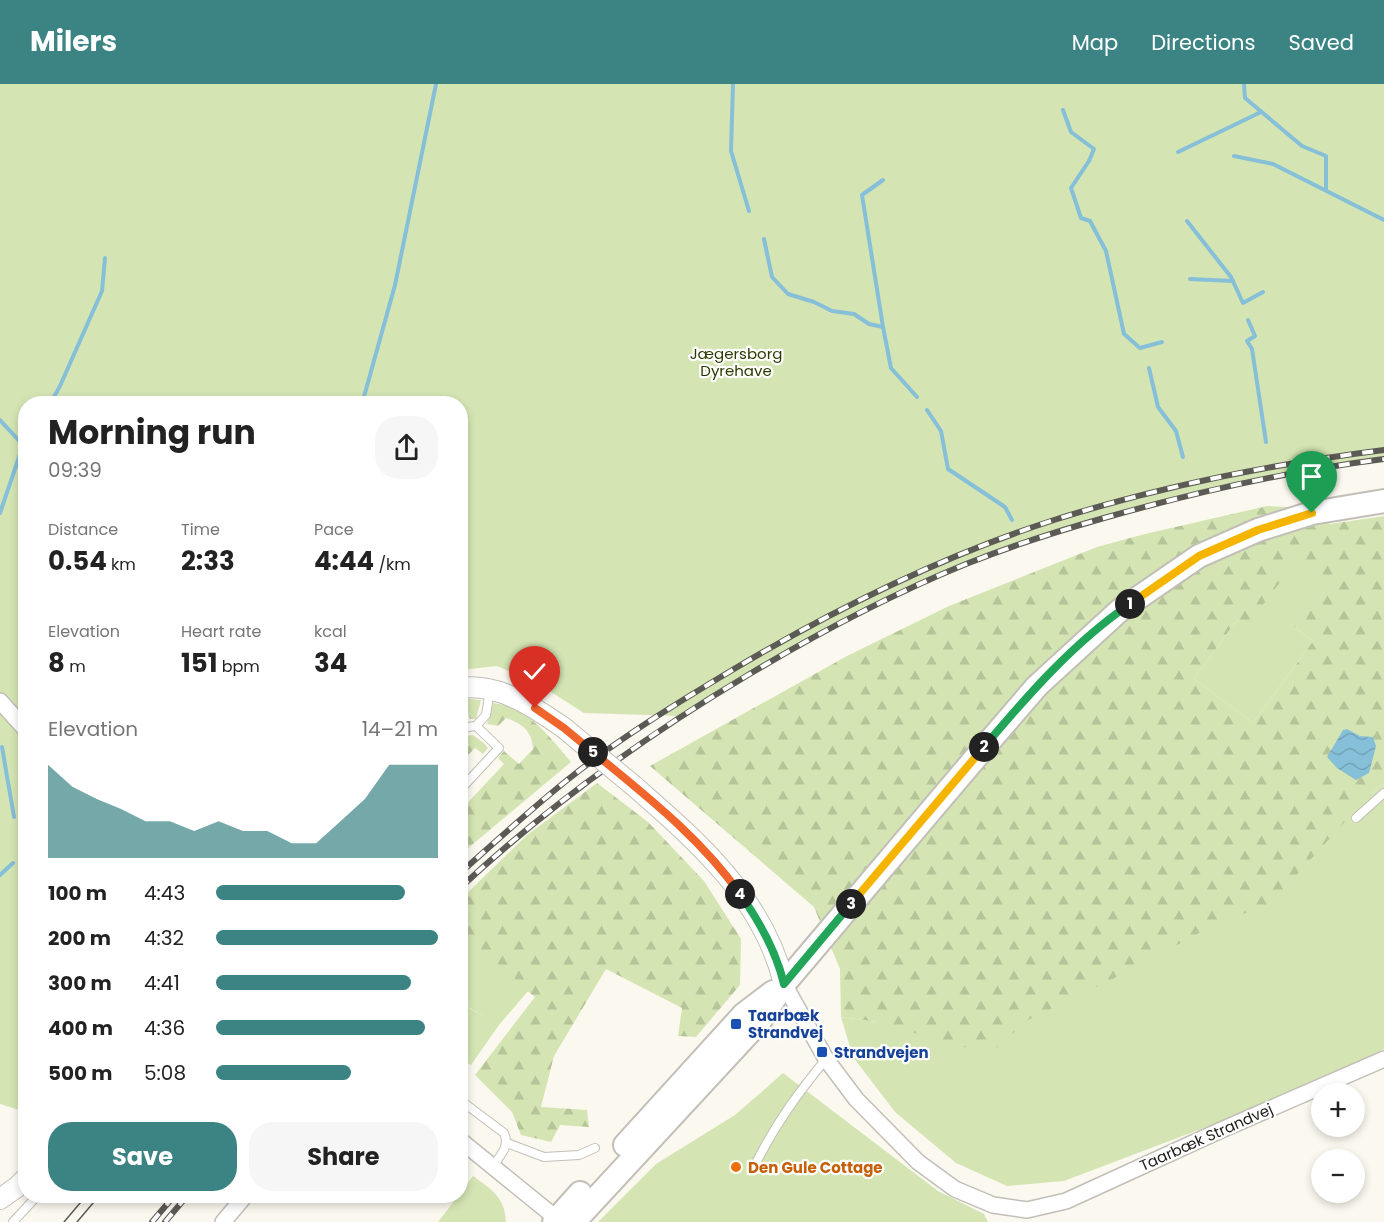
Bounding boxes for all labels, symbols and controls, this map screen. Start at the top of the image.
text: Milers [30,22,117,61]
text: Map [1072,28,1118,57]
text: Directions [1151,28,1255,57]
text: Saved [1288,28,1354,57]
park label: Jægersborg Dyrehave [690,343,782,381]
text: Morning run [48,409,256,456]
button: share [375,416,438,479]
pin [1286,451,1337,513]
text: 09:39 [48,456,102,484]
icon: arrive [1295,460,1328,493]
text: Distance [48,518,118,541]
text: Time [181,518,220,541]
text: Pace [314,518,354,541]
text: 0.54 [48,543,107,579]
text: 2:33 [181,543,235,579]
text: 4:44 [314,543,374,579]
text: km [107,553,136,576]
text: /km [374,553,411,576]
pin: 1 [1115,589,1145,619]
text: 1 [1127,592,1133,615]
text: Elevation [48,620,120,643]
text: Heart rate [181,620,261,643]
text: kcal [314,620,347,643]
text: 8 [48,645,65,681]
text: 151 [181,645,217,681]
text: 34 [314,645,347,681]
pin [509,646,560,708]
text: m [65,655,86,678]
text: bpm [217,655,260,678]
icon: check [518,655,551,688]
text: Elevation [48,715,138,743]
text: 14–21 m [362,715,438,743]
pin: 2 [969,732,999,762]
text: 2 [979,735,989,758]
pin: 5 [578,737,608,767]
text: 5 [588,740,598,763]
text: 100 m [48,879,107,907]
text: 4:43 [144,879,185,907]
pin: 4 [725,879,755,909]
text: 4 [735,882,745,905]
pin: 3 [836,889,866,919]
text: 3 [846,892,856,915]
text: 200 m [48,924,111,952]
text: 4:32 [144,924,184,952]
text: 300 m [48,969,112,997]
text: 4:41 [144,969,180,997]
place label: Taarbæk Strandvej [748,1005,823,1043]
text: 400 m [48,1014,113,1042]
text: 4:36 [144,1014,185,1042]
marker: Taarbæk Strandvej [729,1017,743,1031]
place label: Strandvejen [834,1042,929,1063]
marker: Strandvejen [815,1045,829,1059]
text: 500 m [48,1059,113,1087]
text: 5:08 [144,1059,186,1087]
map controls [1311,1083,1365,1203]
button: + [1311,1083,1365,1137]
street label: Taarbæk Strandvej [1136,1098,1276,1176]
button: Save [48,1122,237,1191]
button: Share [249,1122,438,1191]
button: − [1311,1149,1365,1203]
place label: Den Gule Cottage [748,1157,883,1178]
marker: Den Gule Cottage [729,1160,743,1174]

